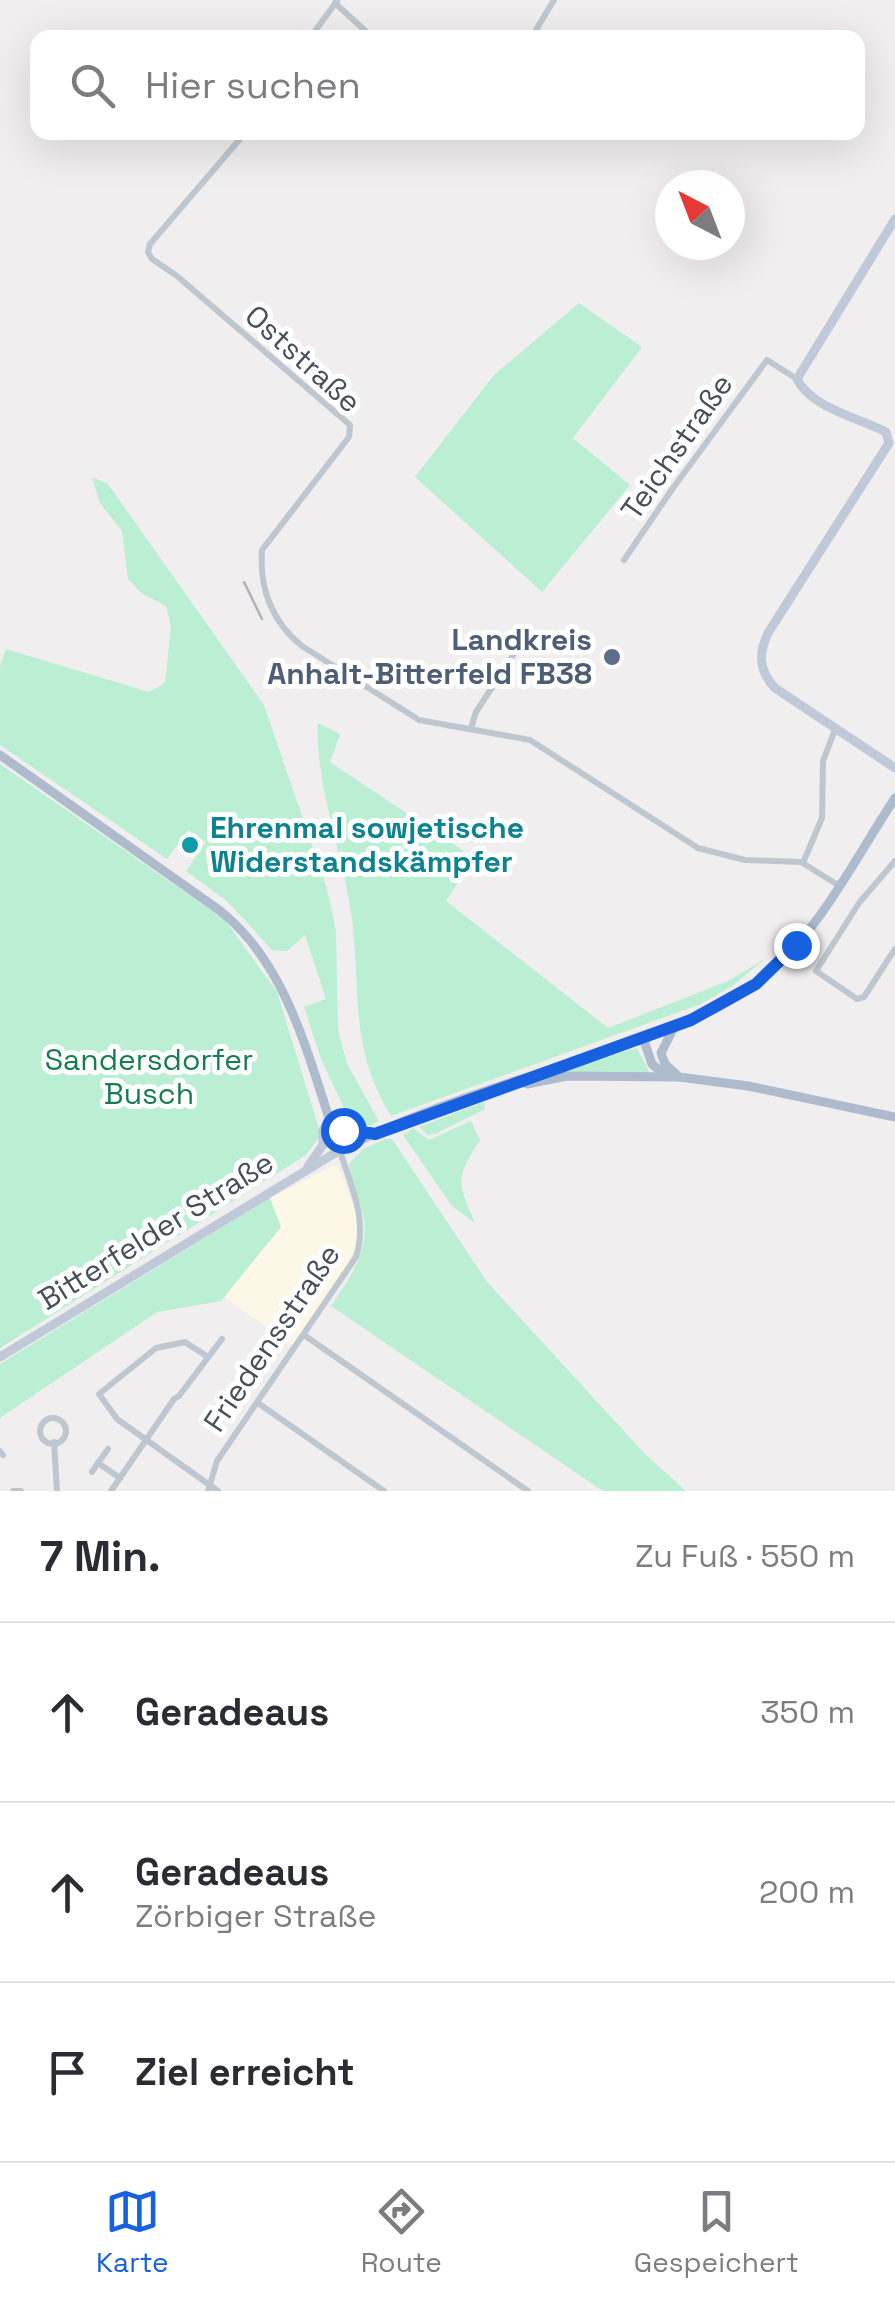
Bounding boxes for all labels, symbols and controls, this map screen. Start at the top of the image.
search box [30,30,865,140]
icon: search [65,58,120,113]
text: Hier suchen [145,61,361,109]
north arrow [655,170,745,260]
street label: Oststraße [237,296,370,421]
street label: Teichstraße [612,366,741,528]
place label: Landkreis Anhalt-Bitterfeld FB38 [267,620,592,693]
marker: Landkreis Anhalt-Bitterfeld FB38 [601,646,623,668]
place label: Ehrenmal sowjetische Widerstandskämpfer [210,808,524,881]
marker: Ehrenmal sowjetische Widerstandskämpfer [179,834,201,856]
route end [774,923,820,969]
park label: Sandersdorfer Busch [45,1040,253,1113]
route start [321,1108,367,1154]
street label: Bitterfelder Straße [31,1142,281,1319]
street label: Friedensstraße [195,1237,349,1439]
text: 7 Min. [40,1530,161,1583]
text: Zu Fuß · 550 m [635,1536,855,1576]
icon: ahead [40,1685,95,1740]
text: Geradeaus [135,1688,329,1736]
text: 350 m [760,1692,855,1732]
text: Geradeaus [135,1848,329,1896]
icon: ahead [40,1865,95,1920]
text: 200 m [759,1872,855,1912]
text: Zörbiger Straße [135,1896,376,1936]
icon: arrive [40,2045,95,2100]
text: Ziel erreicht [135,2048,355,2096]
tab: Karte [96,2184,169,2280]
tab: Route [361,2184,442,2280]
tab: Gespeichert [634,2184,799,2280]

